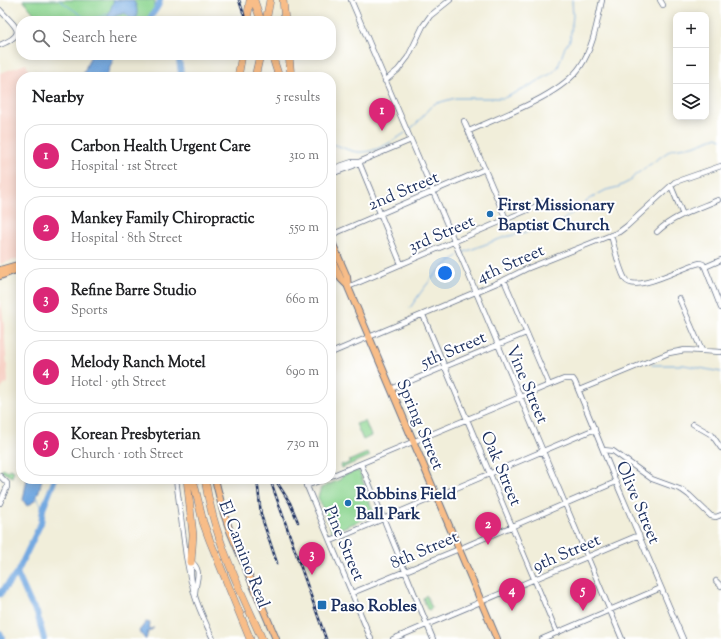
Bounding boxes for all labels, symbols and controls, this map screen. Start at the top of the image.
map controls [673,12,709,120]
button: + [673,12,709,48]
search box [16,16,336,60]
icon: search [30,27,52,49]
text: Search here [62,28,137,49]
button: − [673,48,709,84]
button: layers [673,84,709,120]
text: Nearby [32,86,84,110]
text: 5 results [276,89,320,107]
pin: 1 [369,98,395,131]
text: Carbon Health Urgent Care [71,137,251,158]
text: 1 [44,147,48,165]
text: 310 m [289,147,319,165]
text: Hospital · 1st Street [71,158,178,176]
street label: 2nd Street [365,166,443,218]
place label: First Missionary Baptist Church [498,194,615,238]
text: Mankey Family Chiropractic [71,209,254,230]
marker: First Missionary Baptist Church [485,209,495,219]
street label: 3rd Street [405,210,479,260]
text: 2 [43,219,49,237]
text: 550 m [290,219,319,237]
text: Hospital · 8th Street [71,230,182,248]
street label: 4th Street [473,239,549,290]
your location [435,263,455,283]
text: Refine Barre Studio [71,281,197,302]
text: 3 [43,291,49,309]
text: 660 m [286,291,319,309]
text: Sports [71,302,108,320]
street label: 5th Street [416,326,490,376]
street label: Vine Street [499,342,553,428]
text: Melody Ranch Motel [71,353,206,374]
text: 4 [43,363,49,381]
text: 690 m [286,363,319,381]
text: Hotel · 9th Street [71,374,166,392]
street label: Spring Street [389,376,449,474]
text: Korean Presbyterian [71,425,201,446]
street label: Oak Street [474,428,527,510]
text: 5 [44,435,48,453]
text: 730 m [287,435,319,453]
text: Church · 10th Street [71,446,183,464]
street label: Olive Street [609,458,665,548]
place label: Robbins Field Ball Park [356,483,457,527]
street label: El Camino Real [212,497,275,612]
marker: Robbins Field Ball Park [343,498,353,508]
street label: Pine Street [317,503,370,585]
pin: 2 [475,512,501,545]
street label: 8th Street [387,526,463,576]
street label: 9th Street [529,529,605,579]
pin: 3 [299,542,325,575]
pin: 4 [499,578,525,611]
pin: 5 [570,578,596,611]
place label: Paso Robles [331,595,417,619]
marker: Paso Robles [316,599,328,611]

